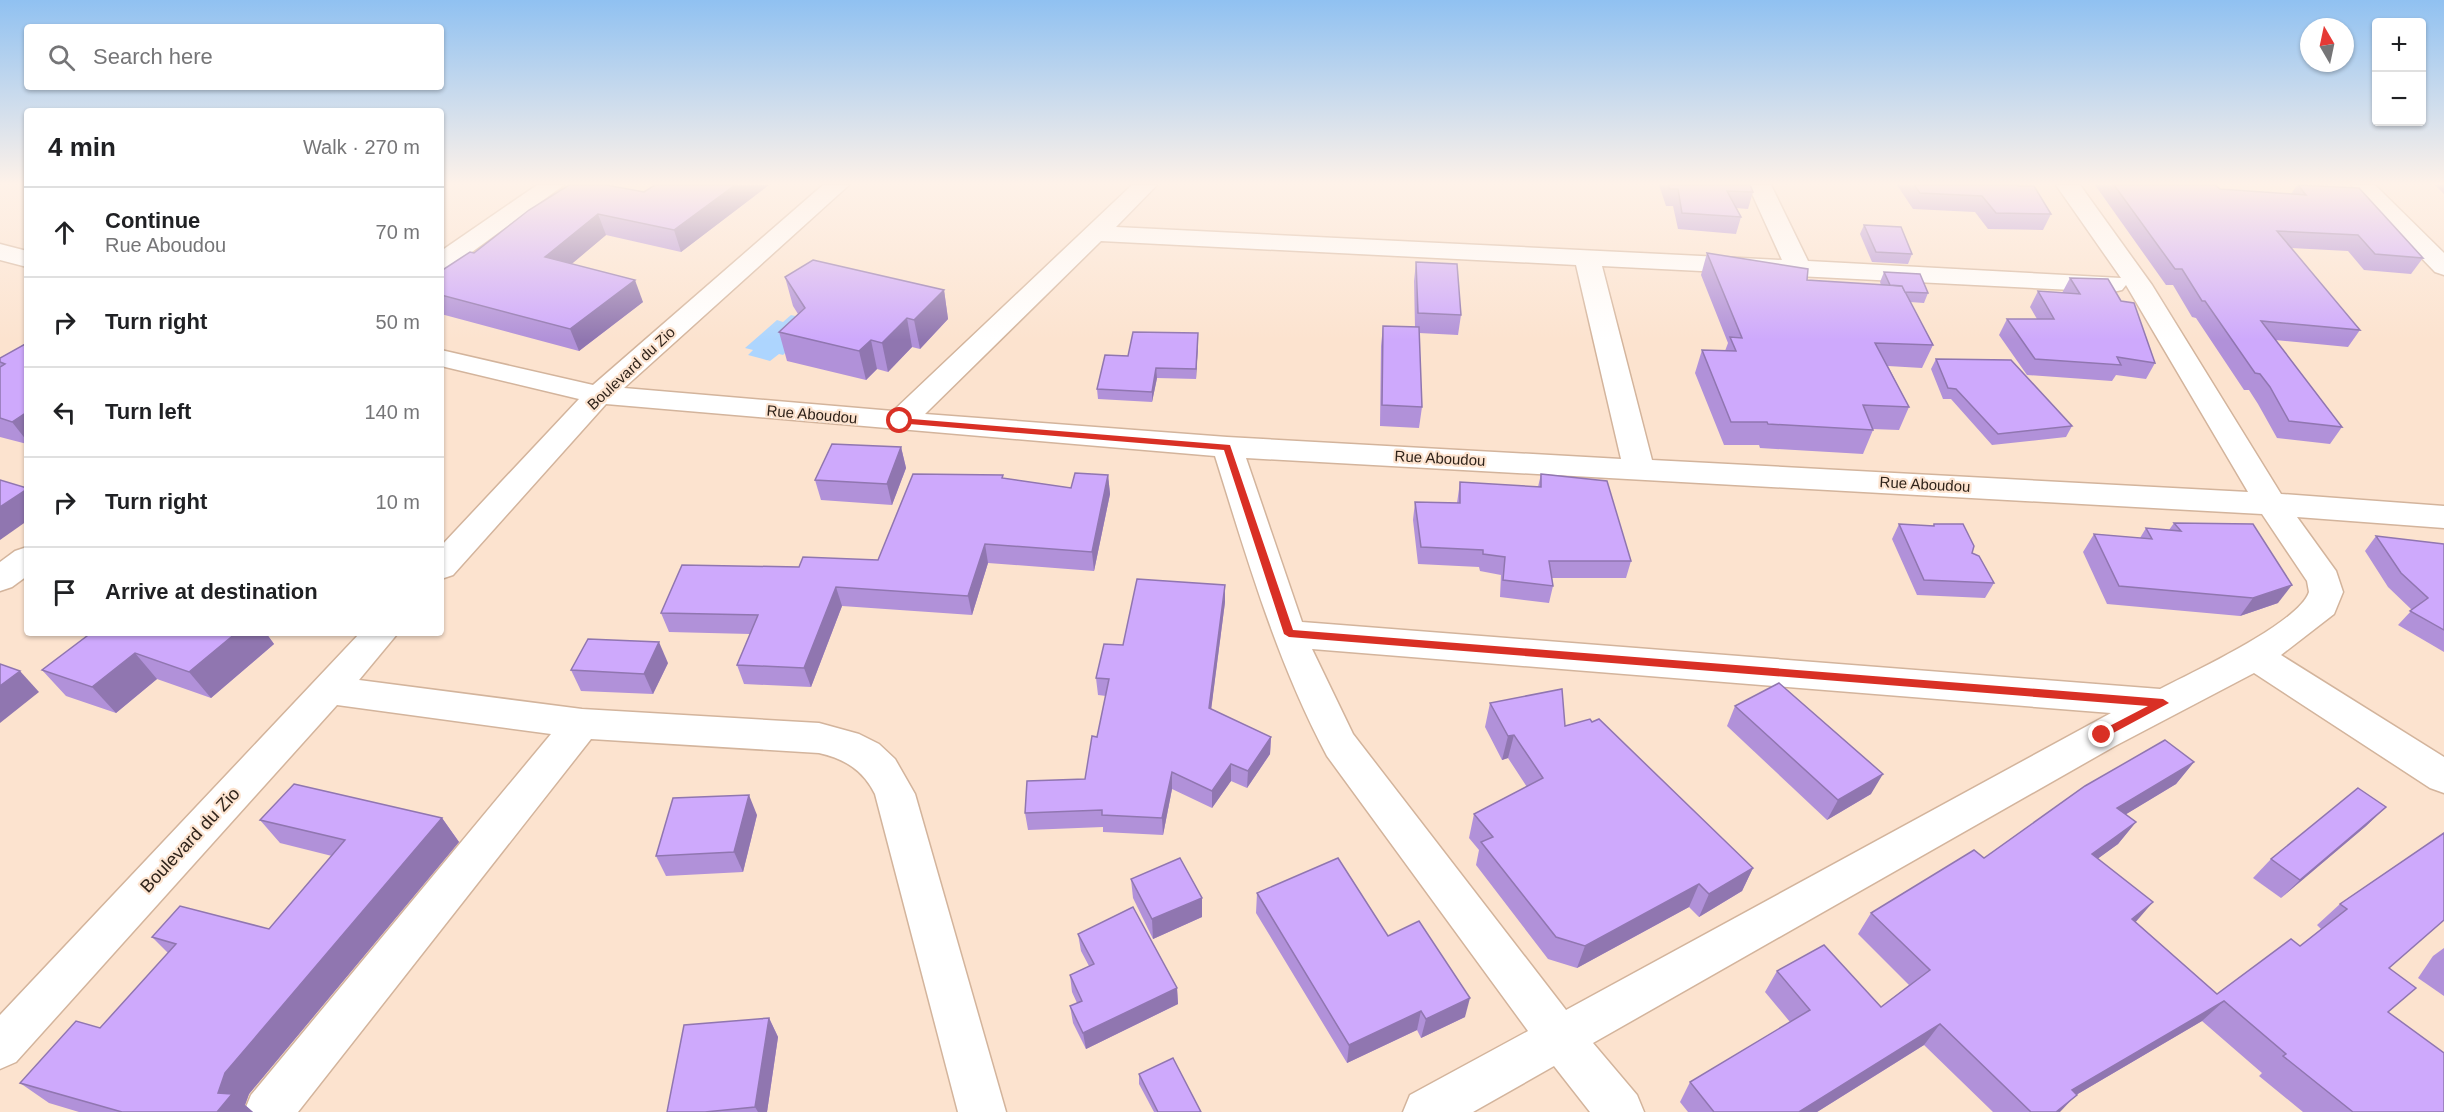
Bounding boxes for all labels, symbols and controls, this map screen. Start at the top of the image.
north arrow [2300,18,2354,72]
map controls [2372,18,2426,126]
button: + [2372,18,2426,72]
search box [24,24,444,90]
icon: search [45,41,78,74]
text: Search here [93,44,213,69]
button: − [2372,72,2426,126]
text: 4 min [48,132,116,162]
text: Walk · 270 m [303,136,420,158]
text: Continue [105,208,200,233]
icon: ahead [48,216,81,249]
text: 70 m [376,221,420,243]
text: Rue Aboudou [105,234,226,256]
icon: right [48,306,81,339]
text: Turn right [105,309,207,334]
text: 50 m [376,311,420,333]
street label: Boulevard du Zio [584,323,678,413]
icon: left [48,396,81,429]
text: Turn left [105,399,191,424]
text: 140 m [364,401,420,423]
street label: Rue Aboudou [766,402,858,426]
route start [886,407,912,433]
street label: Rue Aboudou [1394,447,1486,469]
street label: Rue Aboudou [1879,473,1971,495]
icon: right [48,486,81,519]
text: Turn right [105,489,207,514]
text: 10 m [376,491,420,513]
icon: arrive [48,576,81,609]
text: Arrive at destination [105,579,318,604]
route end [2088,721,2114,747]
street label: Boulevard du Zio [136,783,244,897]

